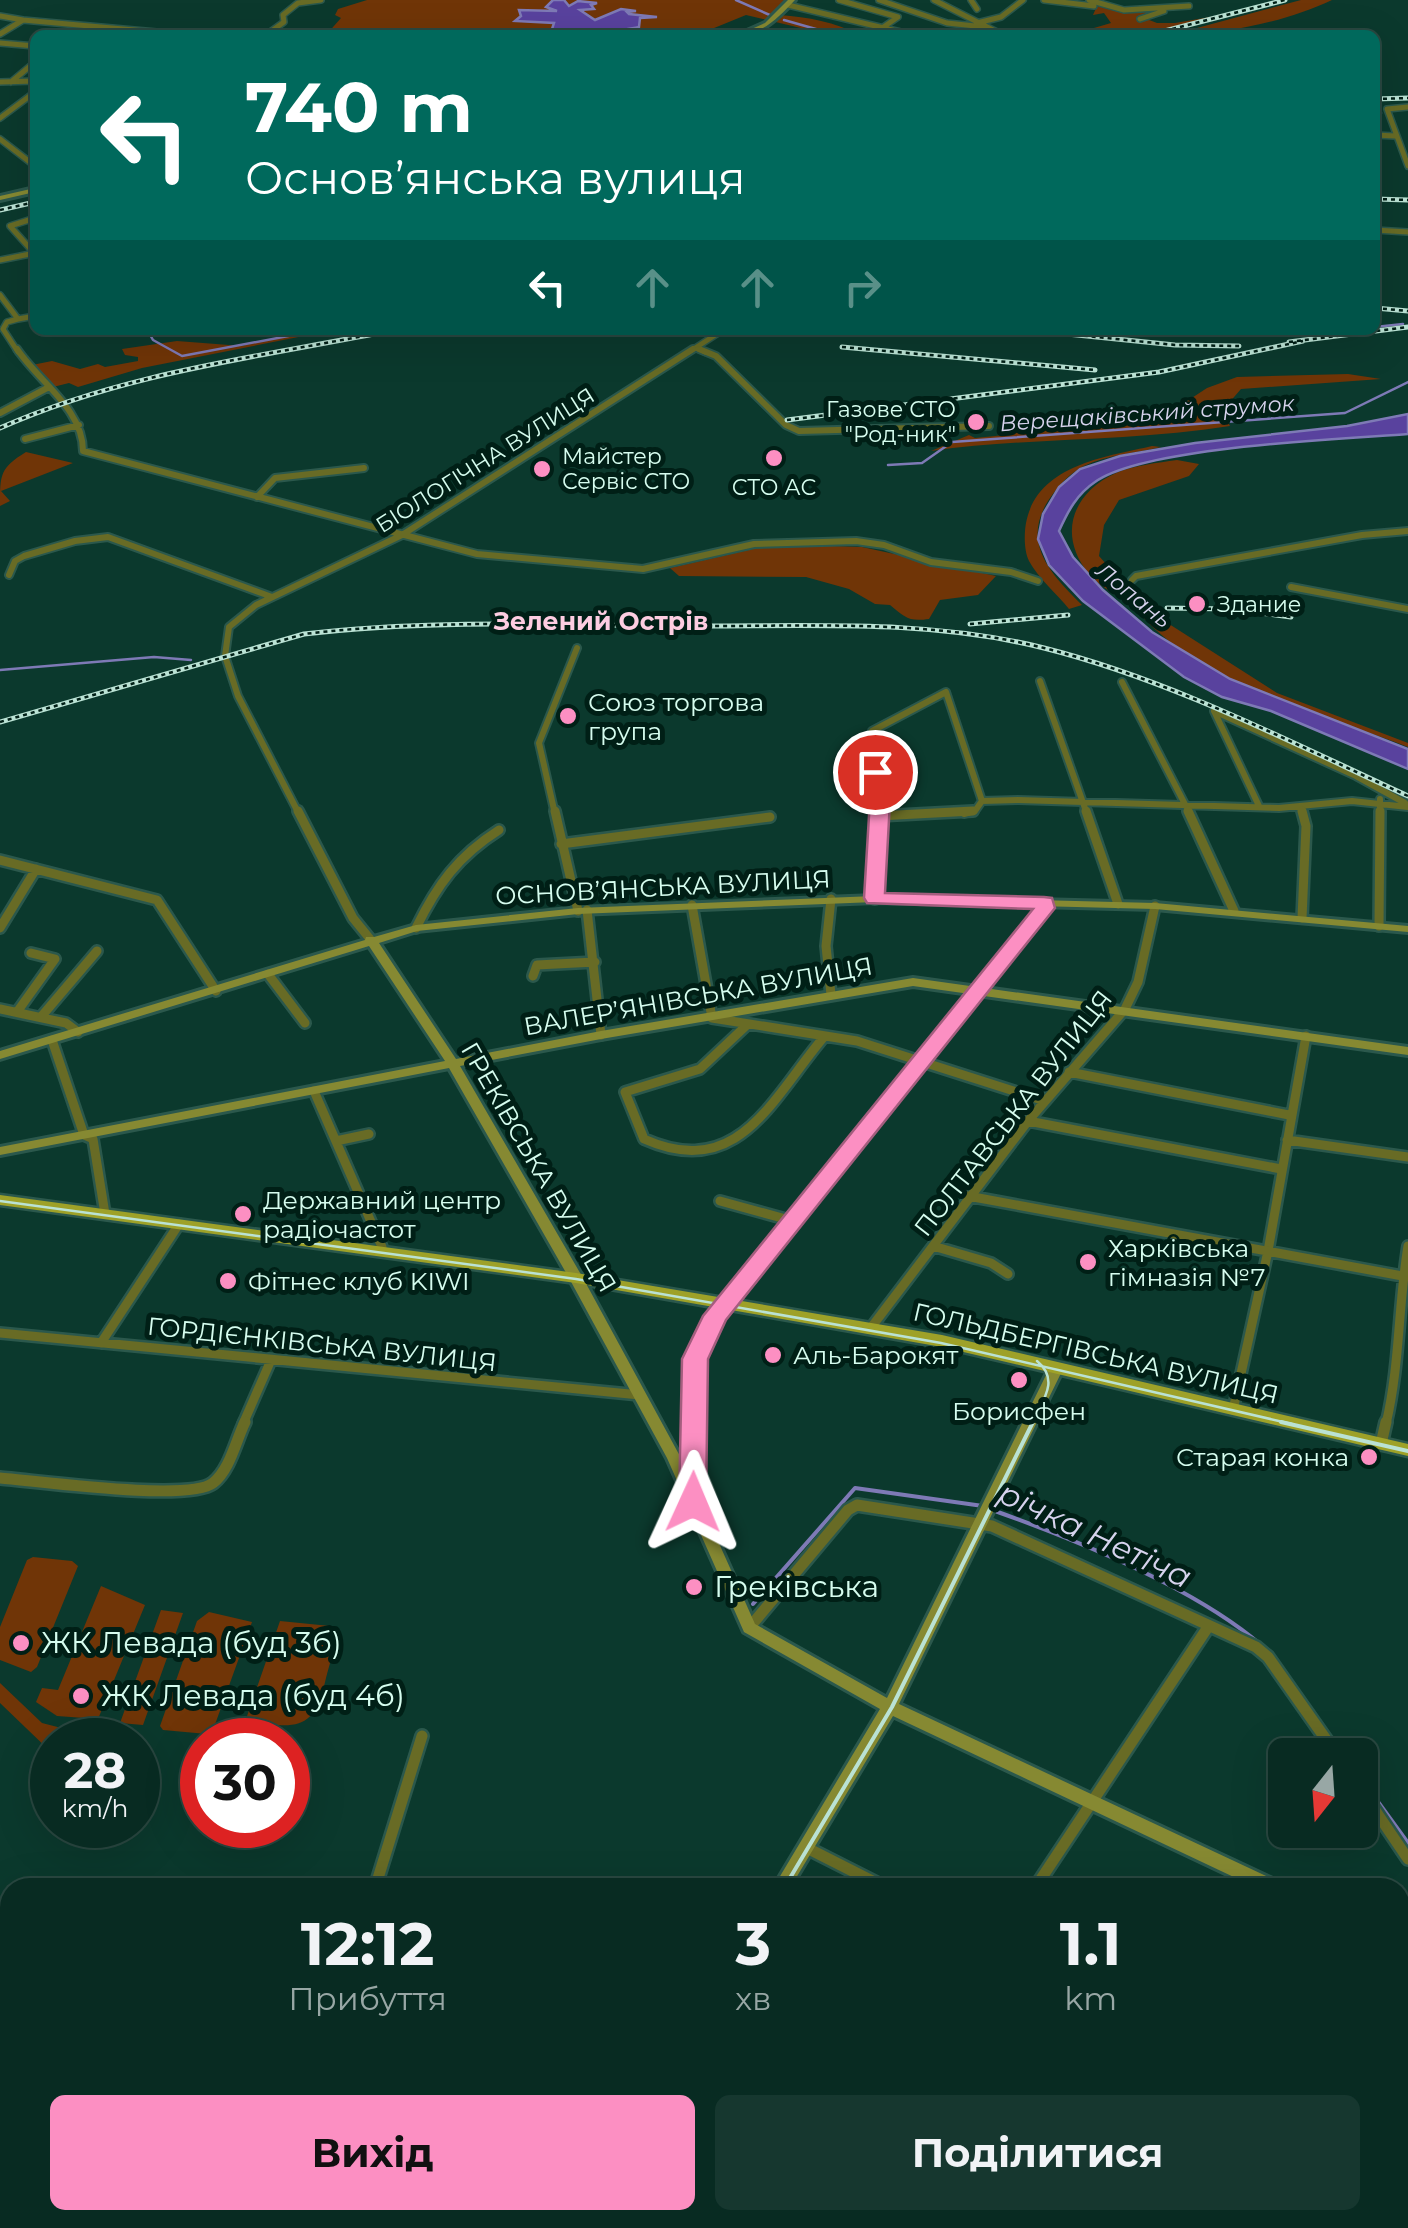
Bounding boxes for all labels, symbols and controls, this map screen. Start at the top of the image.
text: 740 m [245,64,473,150]
icon: left [80,70,210,200]
text: Основ’янська вулиця [245,150,745,205]
icon: left [520,260,575,315]
icon: ahead [625,260,680,315]
icon: ahead [730,260,785,315]
icon: right [835,260,890,315]
street label: БІОЛОГІЧНА ВУЛИЦЯ [371,382,600,539]
water label: Верещаківський струмок [999,390,1296,437]
place label: Газове СТО "Род-ник" [826,396,956,448]
marker: Газове СТО "Род-ник" [965,411,987,433]
place label: Майстер Сервіс СТО [562,443,690,495]
marker: СТО АС [763,447,785,469]
marker: Майстер Сервіс СТО [531,458,553,480]
place label: СТО АС [732,474,816,501]
water label: Лопань [1090,556,1177,634]
place label: Здание [1217,591,1301,618]
marker: Здание [1186,593,1208,615]
district label: Зелений Острів [493,606,708,636]
place label: Союз торгова група [588,687,764,746]
marker: Союз торгова група [557,705,579,727]
pin [833,730,918,815]
icon: arrive [848,745,903,800]
street label: ОСНОВ’ЯНСЬКА ВУЛИЦЯ [495,863,831,911]
street label: ВАЛЕР’ЯНІВСЬКА ВУЛИЦЯ [521,951,875,1041]
street label: ПОЛТАВСЬКА ВУЛИЦЯ [908,984,1118,1242]
street label: ГРЕКІВСЬКА ВУЛИЦЯ [455,1037,623,1297]
place label: Державний центр радіочастот [263,1185,501,1244]
marker: Державний центр радіочастот [232,1203,254,1225]
place label: Харківська гімназія №7 [1108,1233,1266,1292]
marker: Харківська гімназія №7 [1077,1251,1099,1273]
place label: Фітнес клуб KIWI [248,1266,470,1296]
marker: Фітнес клуб KIWI [217,1270,239,1292]
street label: ГОЛЬДБЕРГІВСЬКА ВУЛИЦЯ [911,1296,1281,1410]
street label: ГОРДІЄНКІВСЬКА ВУЛИЦЯ [146,1311,498,1377]
place label: Аль-Барокят [793,1340,958,1370]
marker: Аль-Барокят [762,1344,784,1366]
marker: Борисфен [1008,1369,1030,1391]
place label: Борисфен [952,1396,1086,1426]
place label: Старая конка [1176,1442,1349,1472]
marker: Старая конка [1358,1446,1380,1468]
position arrow [641,1450,745,1554]
water label: річка Нетіча [992,1473,1198,1596]
place label: Греківська [714,1568,879,1605]
marker: Греківська [683,1576,705,1598]
place label: ЖК Левада (буд 3б) [41,1624,342,1661]
marker: ЖК Левада (буд 3б) [10,1632,32,1654]
place label: ЖК Левада (буд 4б) [101,1677,405,1714]
marker: ЖК Левада (буд 4б) [70,1685,92,1707]
speed limit sign: 30 [180,1718,310,1848]
north arrow [1268,1738,1378,1848]
map controls [1268,1738,1378,1848]
text: 28 [64,1740,126,1801]
text: km/h [62,1793,128,1823]
text: 12:12 [301,1907,434,1980]
text: 3 [736,1907,771,1980]
text: 1.1 [1060,1907,1122,1980]
text: Прибуття [288,1979,447,2018]
text: хв [735,1979,772,2018]
text: km [1064,1979,1117,2018]
button: Вихід [50,2095,695,2210]
button: Поділитися [715,2095,1360,2210]

